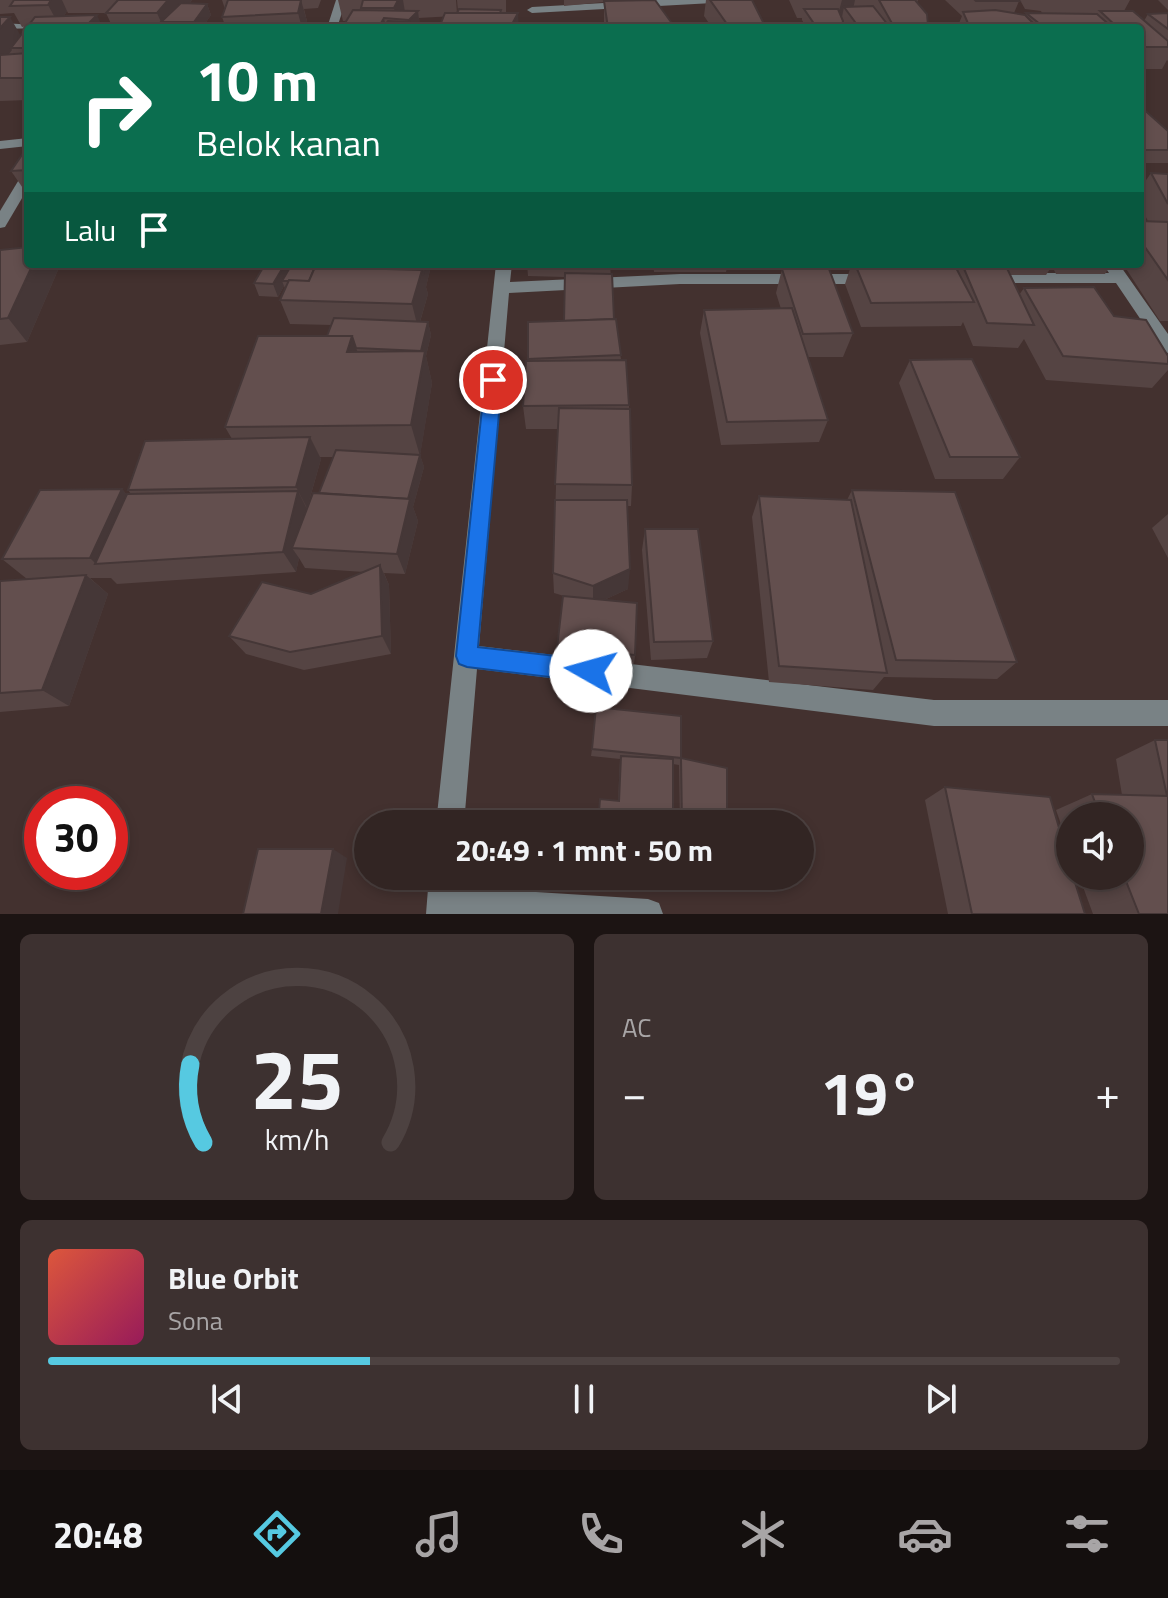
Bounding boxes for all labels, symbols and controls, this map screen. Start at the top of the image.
text: 10 m [196,38,318,123]
icon: right [64,56,168,160]
text: Belok kanan [196,115,381,170]
text: Lalu [64,207,116,253]
icon: arrive [132,208,176,252]
pin [459,346,527,414]
icon: arrive [471,358,515,402]
position arrow [549,629,633,713]
speed limit sign: 30 [24,786,128,890]
map controls [1056,802,1144,890]
button: sound [1056,802,1144,890]
text: 20:49 · 1 mnt · 50 m [455,827,713,873]
text: AC [622,1008,651,1047]
text: 25 [250,1015,344,1141]
text: 19° [821,1047,921,1138]
text: − [622,1059,647,1126]
text: + [1095,1059,1120,1126]
text: km/h [265,1118,329,1161]
text: Blue Orbit [168,1255,299,1301]
text: Sona [168,1301,223,1340]
icon: previous [205,1377,249,1421]
icon: pause [562,1377,606,1421]
icon: next [919,1377,963,1421]
icon: directions [249,1506,305,1562]
icon: music [411,1506,467,1562]
icon: phone [573,1506,629,1562]
icon: climate [735,1506,791,1562]
icon: car [897,1506,953,1562]
icon: filters [1059,1506,1115,1562]
text: 20:48 [53,1507,143,1562]

